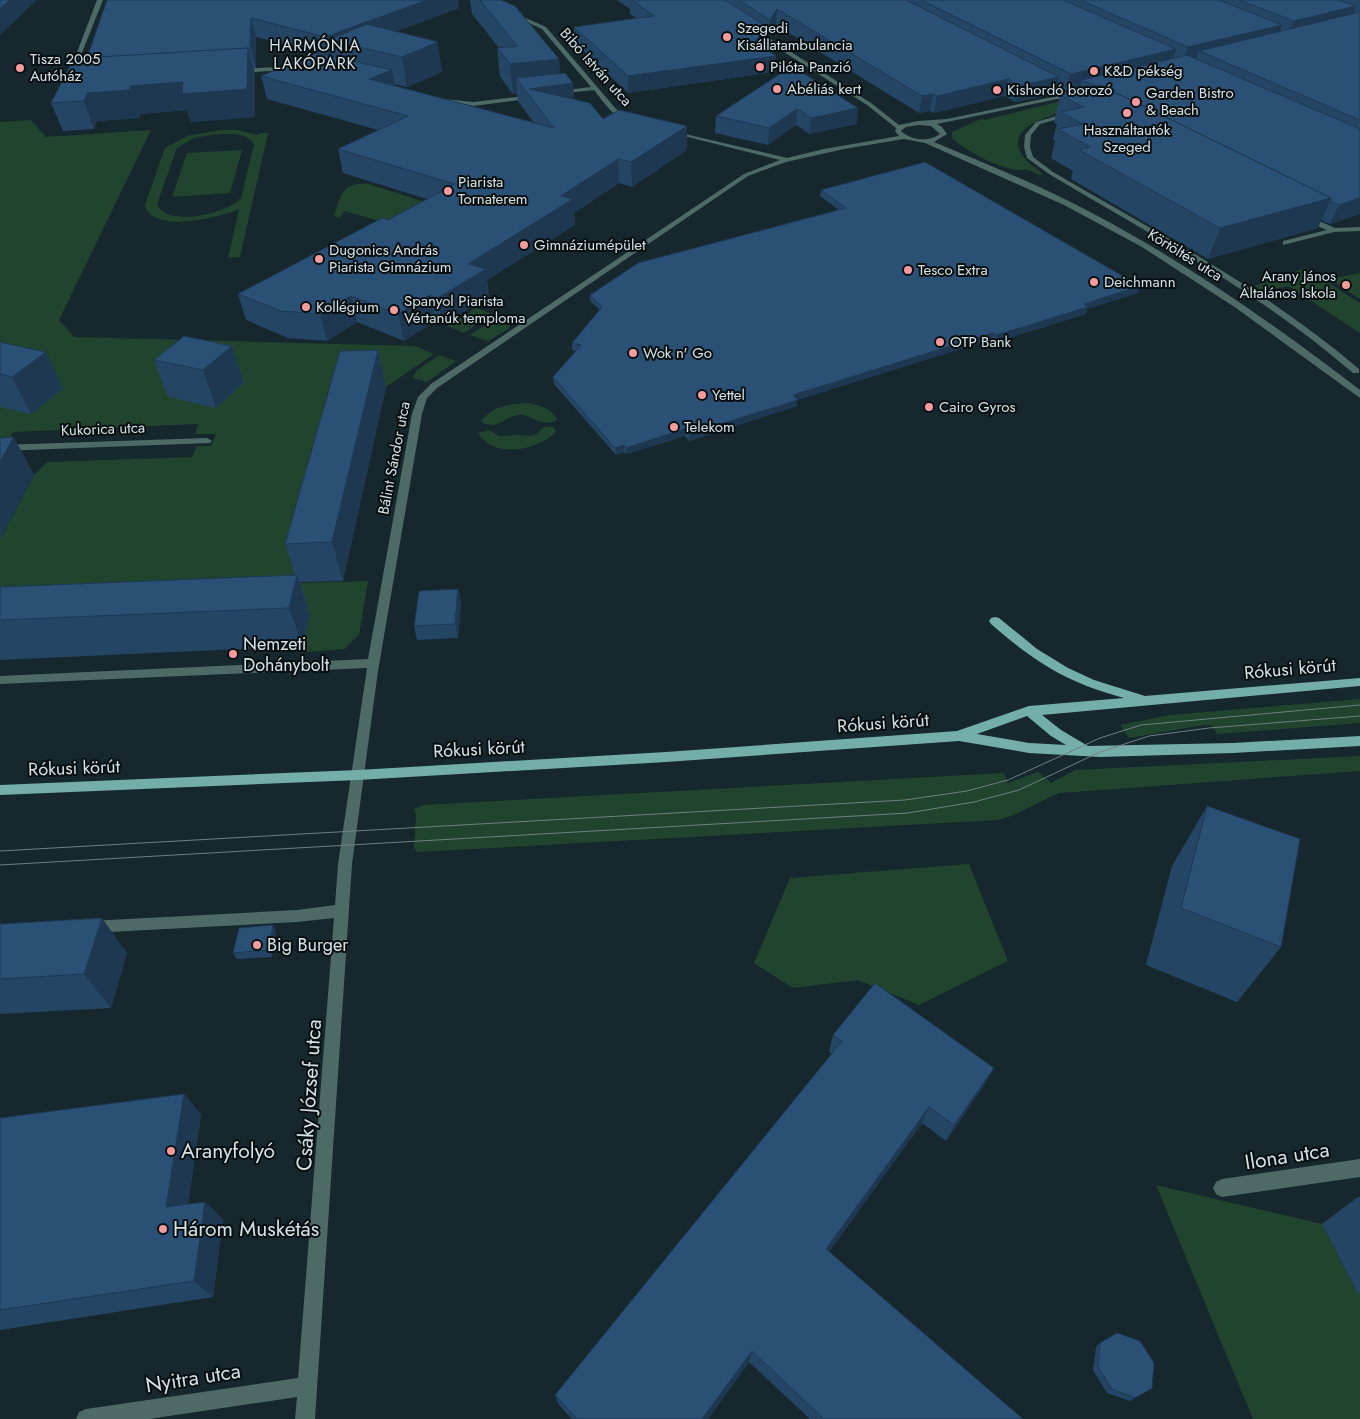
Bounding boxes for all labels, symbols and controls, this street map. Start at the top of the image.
place label: Szegedi Kisállatambulancia [737,17,853,56]
street label: Bibó István utca [555,23,637,111]
marker: Szegedi Kisállatambulancia [721,31,733,43]
district label: HARMÓNIA LAKÓPARK [269,34,361,75]
place label: Tisza 2005 Autóház [30,48,101,87]
place label: Pilóta Panzió [770,56,851,78]
place label: K&D pékség [1104,60,1183,82]
marker: Pilóta Panzió [754,61,766,73]
marker: Tisza 2005 Autóház [14,62,26,74]
marker: K&D pékség [1088,65,1100,77]
place label: Abéliás kert [787,78,862,100]
place label: Kishordó borozó [1007,79,1112,101]
place label: Garden Bistro & Beach [1146,82,1234,121]
marker: Abéliás kert [771,83,783,95]
marker: Kishordó borozó [991,84,1003,96]
marker: Garden Bistro & Beach [1130,96,1142,108]
marker: Használtautók Szeged [1121,107,1133,119]
place label: Használtautók Szeged [1084,119,1171,158]
place label: Piarista Tornaterem [458,171,528,210]
marker: Piarista Tornaterem [442,185,454,197]
street label: Körtöltés utca [1143,223,1227,287]
place label: Gimnáziumépület [534,234,646,256]
place label: Dugonics András Piarista Gimnázium [329,239,452,278]
marker: Gimnáziumépület [518,239,530,251]
marker: Dugonics András Piarista Gimnázium [313,253,325,265]
place label: Tesco Extra [918,259,988,281]
marker: Tesco Extra [902,264,914,276]
place label: Arany János Általános Iskola [1240,265,1336,304]
place label: Deichmann [1104,271,1176,293]
marker: Deichmann [1088,276,1100,288]
marker: Arany János Általános Iskola [1340,279,1352,291]
place label: Spanyol Piarista Vértanúk temploma [404,290,525,329]
place label: Kollégium [316,296,379,318]
marker: Kollégium [300,301,312,313]
marker: Spanyol Piarista Vértanúk temploma [388,304,400,316]
place label: OTP Bank [950,331,1012,353]
marker: OTP Bank [934,336,946,348]
place label: Wok n' Go [643,342,712,364]
marker: Wok n' Go [627,347,639,359]
place label: Yettel [712,384,745,406]
marker: Yettel [696,389,708,401]
place label: Cairo Gyros [939,396,1016,418]
street label: Bálint Sándor utca [372,400,416,516]
marker: Cairo Gyros [923,401,935,413]
place label: Telekom [684,416,735,438]
street label: Kukorica utca [61,417,145,441]
marker: Telekom [668,421,680,433]
place label: Nemzeti Dohánybolt [243,631,330,678]
marker: Nemzeti Dohánybolt [227,648,239,660]
street label: Rókusi körút [1243,652,1338,686]
street label: Rókusi körút [836,707,930,739]
street label: Rókusi körút [432,734,526,764]
street label: Rókusi körút [28,753,121,783]
place label: Big Burger [267,932,349,958]
marker: Big Burger [251,939,263,951]
street label: Csáky József utca [289,1018,329,1172]
street label: Ilona utca [1243,1135,1331,1177]
place label: Aranyfolyó [181,1136,275,1166]
marker: Aranyfolyó [165,1145,177,1157]
place label: Három Muskétás [173,1214,319,1244]
marker: Három Muskétás [157,1223,169,1235]
street label: Nyitra utca [143,1356,243,1400]

